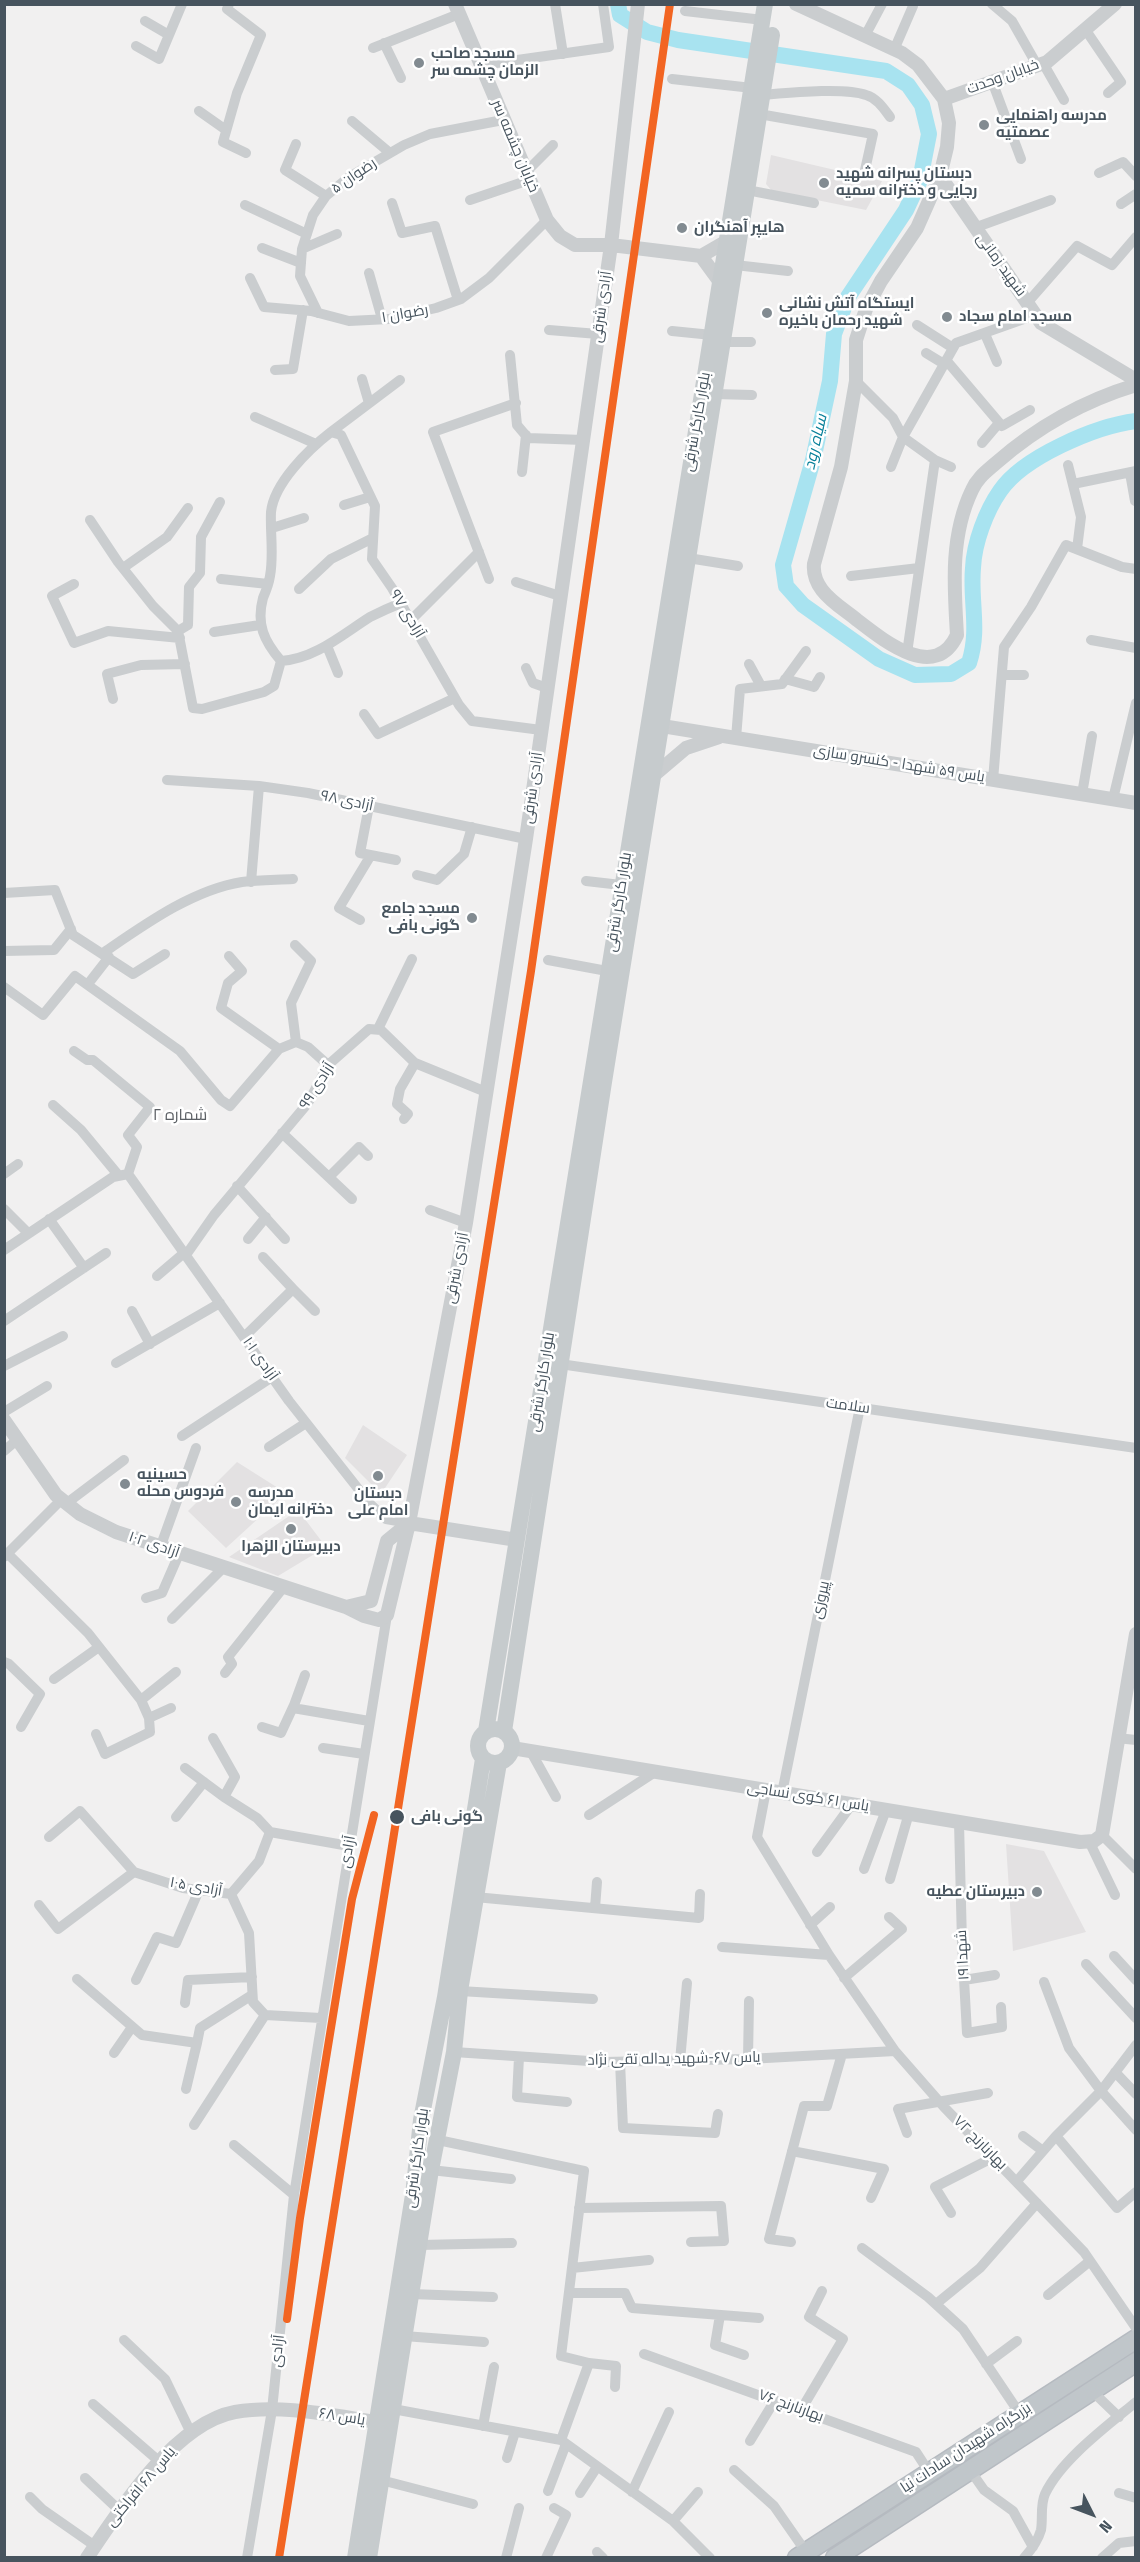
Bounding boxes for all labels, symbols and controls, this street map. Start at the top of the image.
place label: مسجد صاحب الزمان چشمه سر [431,45,539,80]
marker: مسجد صاحب الزمان چشمه سر [412,56,426,70]
street label: خیابان وحدت [964,56,1042,98]
street label: خیابان چشمه سر [487,97,543,195]
place label: مدرسه راهنمایی عصمتیه [996,107,1107,142]
marker: مدرسه راهنمایی عصمتیه [977,118,991,132]
street label: رضوان ۵ [328,154,380,198]
place label: دبستان پسرانه شهید رجایی و دخترانه سمیه [836,165,977,200]
marker: دبستان پسرانه شهید رجایی و دخترانه سمیه [817,176,831,190]
place label: هایپر آهنگران [694,219,785,237]
marker: هایپر آهنگران [675,221,689,235]
street label: شهید زمانی [972,230,1030,300]
street label: آزادی شرقی [588,270,616,344]
place label: ایستگاه آتش نشانی شهید رحمان باخیره [779,295,914,330]
street label: رضوان ۱ [380,301,430,327]
marker: ایستگاه آتش نشانی شهید رحمان باخیره [760,306,774,320]
place label: مسجد امام سجاد [959,308,1072,326]
marker: مسجد امام سجاد [940,310,954,324]
street label: بلوار کارگر شرقی [679,371,715,473]
water label: سیاه رود [800,412,832,472]
street label: آزادی ۹۷ [386,586,428,642]
street label: یاس ۵۹ شهدا - کنسرو سازی [812,742,986,786]
street label: آزادی شرقی [519,751,547,825]
street label: آزادی ۹۸ [319,787,375,815]
street label: بلوار کارگر شرقی [602,851,636,953]
place label: مسجد جامع گونی بافی [382,900,460,935]
marker: مسجد جامع گونی بافی [465,911,479,925]
street label: آزادی ٩٩ [295,1059,339,1113]
district label: شماره ۲ [153,1106,207,1126]
street label: آزادی شرقی [441,1231,473,1305]
street label: بلوار کارگر شرقی [525,1331,559,1433]
street label: آزادی ۱۰۱ [239,1334,281,1384]
street label: سلامت [825,1394,871,1418]
place label: حسینیه فردوس محله [137,1466,224,1501]
marker: دبستان امام علی [371,1469,385,1483]
marker: حسینیه فردوس محله [118,1477,132,1491]
place label: مدرسه دخترانه ایمان [248,1484,333,1519]
place label: دبستان امام علی [348,1485,408,1520]
marker: مدرسه دخترانه ایمان [229,1495,243,1509]
marker: دبیرستان الزهرا [284,1522,298,1536]
street label: آزادی ۱۰۲ [126,1528,182,1562]
place label: دبیرستان الزهرا [241,1538,341,1556]
street label: پیروزی [808,1579,834,1621]
street label: یاس ۶۱ کوی نساجی [746,1778,870,1816]
marker: گونی بافی [388,1808,406,1826]
place label: گونی بافی [411,1808,483,1826]
street label: آزادی [336,1834,360,1870]
street label: آزادی ۱۰۵ [168,1874,224,1900]
place label: دبیرستان عطیه [926,1883,1025,1901]
marker: دبیرستان عطیه [1030,1885,1044,1899]
street label: شهدا ۱۹ [953,1929,973,1981]
street label: یاس ۶۷-شهید یداله تقی نژاد [587,2048,761,2070]
street label: بلوار کارگر شرقی [401,2107,433,2209]
street label: بهارنارنج ۷۲ [949,2112,1011,2174]
street label: آزادی [267,2334,289,2368]
street label: بهارنارنج ۷۶ [756,2386,826,2426]
street label: بزرگراه شهیدان سادات نیا [897,2399,1035,2497]
street label: یاس ۶۸ [318,2404,366,2430]
street label: یاس ۶۸ افراکتی [102,2443,180,2531]
north arrow [1062,2484,1122,2544]
text: N [1095,2516,1116,2536]

